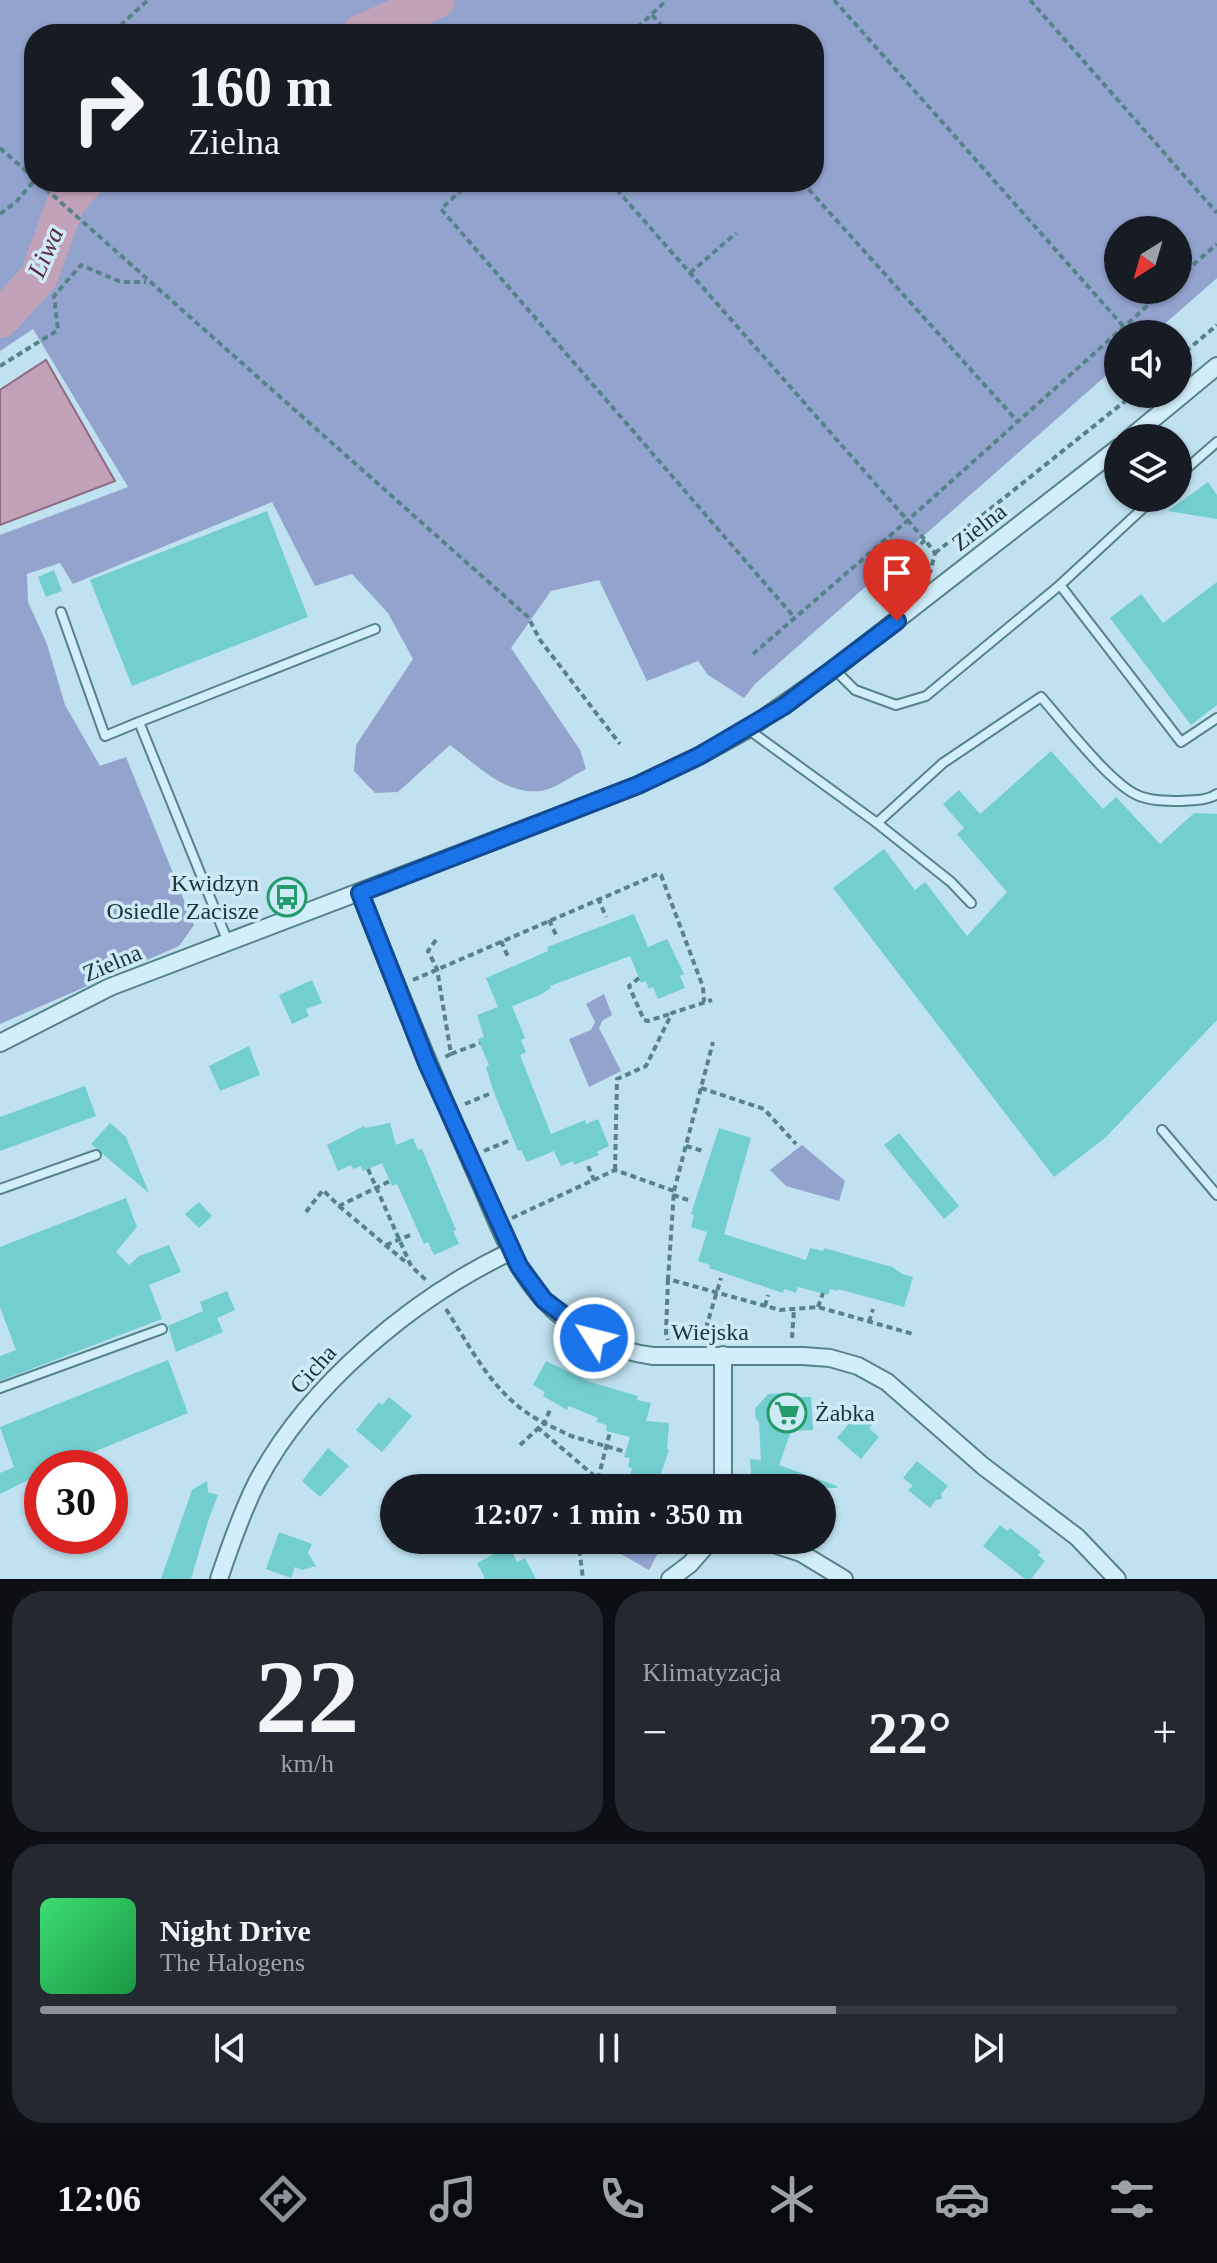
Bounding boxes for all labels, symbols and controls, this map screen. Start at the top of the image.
icon: right [56,56,160,160]
text: 160 m [188,56,333,118]
text: Zielna [188,122,280,162]
north arrow [1104,216,1192,304]
map controls [1104,216,1192,512]
water label: Liwa [21,223,69,283]
button: sound [1104,320,1192,408]
button: layers [1104,424,1192,512]
street label: Zielna [947,498,1011,556]
pin [863,539,931,621]
icon: arrive [875,551,919,595]
place label: Kwidzyn Osiedle Zacisze [106,870,259,924]
bus stop icon: Kwidzyn Osiedle Zacisze [266,876,308,918]
street label: Zielna [79,939,146,987]
position arrow [552,1296,636,1380]
street label: Wiejska [671,1319,749,1345]
street label: Cicha [285,1339,342,1399]
supermarket icon: Żabka [766,1392,808,1434]
place label: Żabka [815,1400,875,1426]
speed limit sign: 30 [24,1450,128,1554]
text: 12:07 · 1 min · 350 m [473,1497,743,1530]
text: 22 [255,1639,359,1754]
text: Klimatyzacja [643,1658,781,1687]
text: 22° [868,1700,952,1766]
text: − [643,1708,667,1757]
text: + [1152,1708,1177,1757]
text: km/h [281,1749,334,1778]
text: Night Drive [160,1914,311,1947]
text: The Halogens [160,1948,305,1977]
icon: previous [208,2026,252,2070]
icon: pause [587,2026,631,2070]
icon: next [966,2026,1010,2070]
icon: directions [255,2171,311,2227]
icon: music [425,2171,481,2227]
icon: phone [594,2171,650,2227]
icon: climate [764,2171,820,2227]
icon: car [934,2171,990,2227]
icon: filters [1104,2171,1160,2227]
text: 12:06 [57,2179,141,2219]

